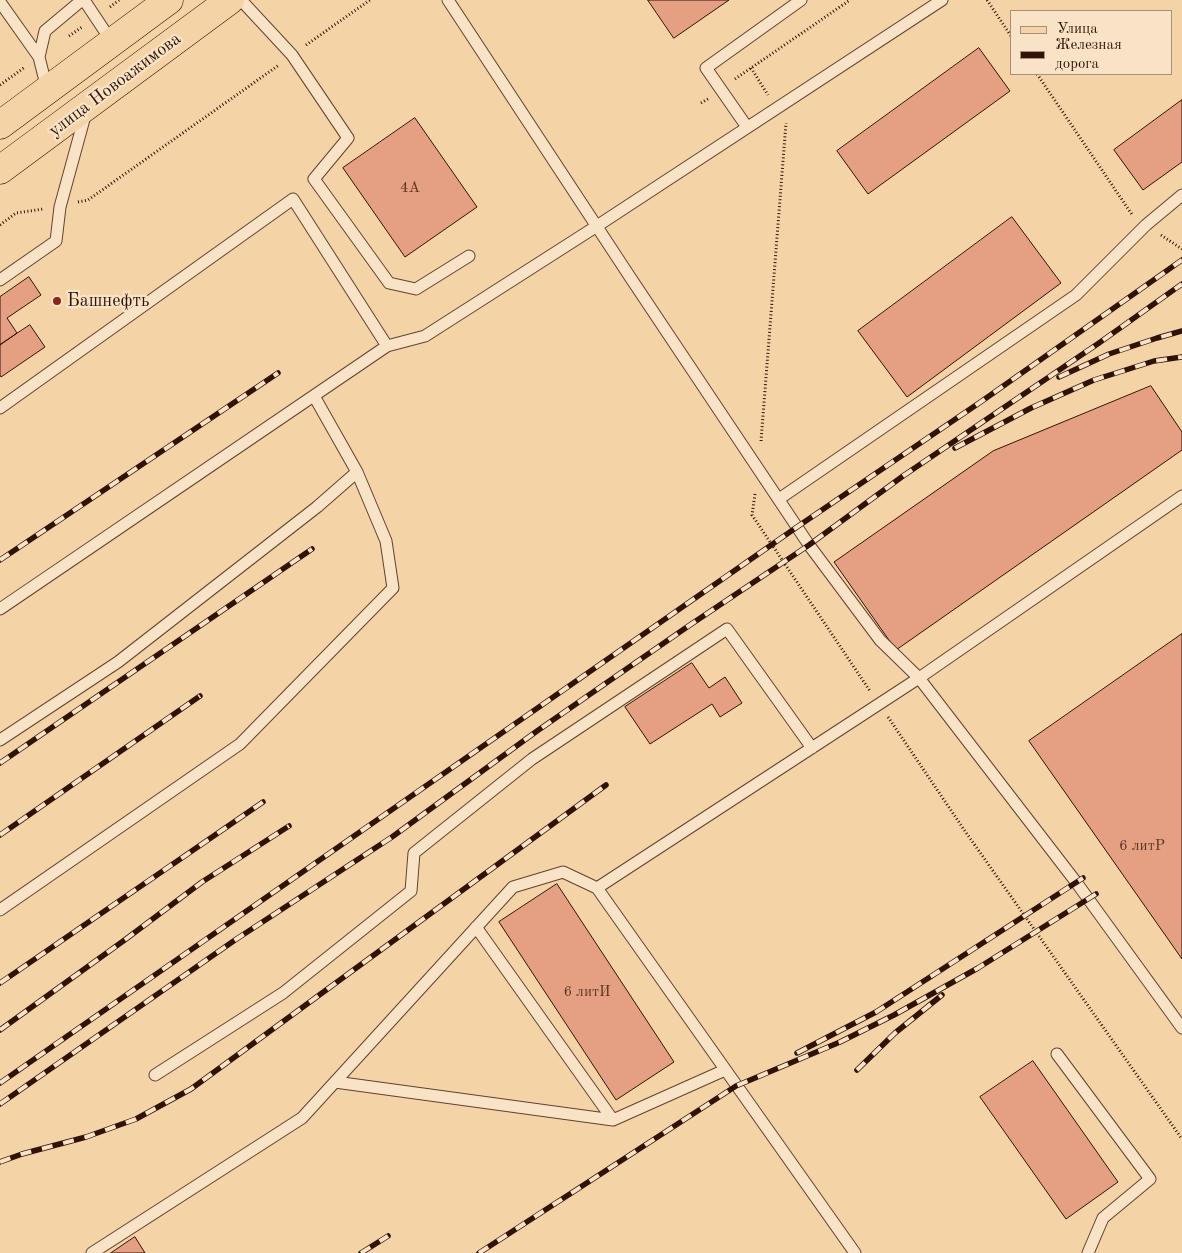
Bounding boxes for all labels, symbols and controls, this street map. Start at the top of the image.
legend [1010,10,1172,75]
text: Улица [1057,22,1098,37]
street label: улица Новоажимова [45,28,185,142]
text: Железная дорога [1055,38,1122,72]
house number: 4А [400,179,420,197]
place label: Башнефть [67,290,149,312]
marker: Башнефть [51,295,63,307]
house number: 6 литР [1119,837,1165,855]
house number: 6 литИ [563,983,611,1001]

